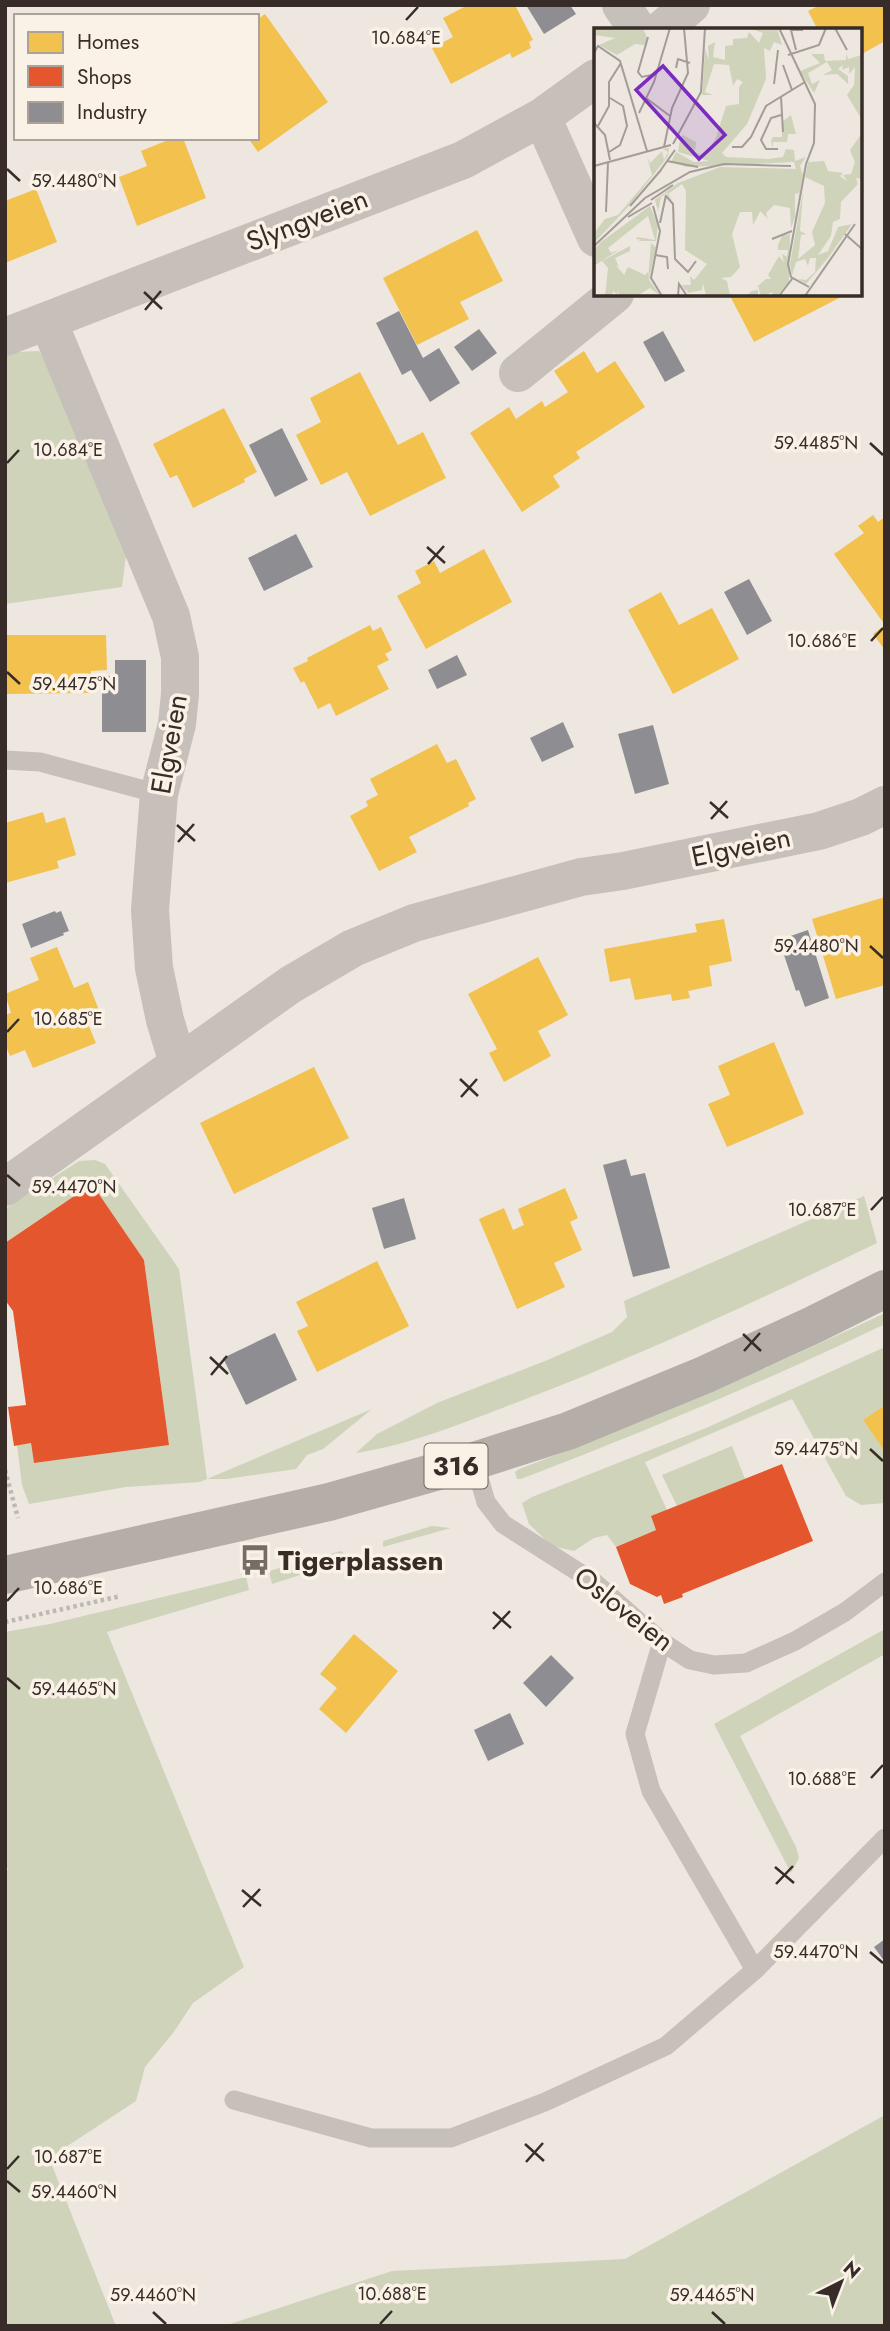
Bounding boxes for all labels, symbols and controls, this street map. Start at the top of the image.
legend [14,14,259,140]
text: 10.684°E [371,25,441,51]
text: Homes [77,27,139,57]
inset map [594,28,862,296]
text: Shops [77,62,131,92]
text: Industry [77,97,148,127]
text: 59.4480°N [31,168,117,194]
street label: Slyngveien [240,178,374,262]
text: 59.4485°N [774,430,858,456]
text: 10.684°E [33,437,103,463]
text: 10.686°E [787,628,857,654]
text: 59.4475°N [32,671,116,697]
street label: Elgveien [140,691,198,797]
street label: Elgveien [688,816,794,878]
text: 59.4480°N [773,933,859,959]
text: 10.685°E [33,1006,103,1032]
text: 59.4470°N [32,1174,116,1200]
text: 10.687°E [788,1197,856,1223]
text: 59.4475°N [774,1436,858,1462]
road number: 316 [424,1443,488,1488]
place label: Tigerplassen [278,1540,444,1581]
bus stop icon: Tigerplassen [238,1543,272,1577]
street label: Osloveien [565,1557,683,1661]
text: 10.686°E [33,1575,103,1601]
text: 59.4465°N [31,1676,117,1702]
text: 10.688°E [787,1766,857,1792]
text: 59.4470°N [774,1939,858,1965]
text: 10.687°E [34,2144,102,2170]
text: 59.4460°N [31,2179,117,2205]
north arrow [806,2247,876,2317]
text: N [837,2255,867,2285]
text: 10.688°E [357,2281,427,2307]
text: 59.4460°N [110,2282,196,2308]
text: 59.4465°N [669,2282,755,2308]

